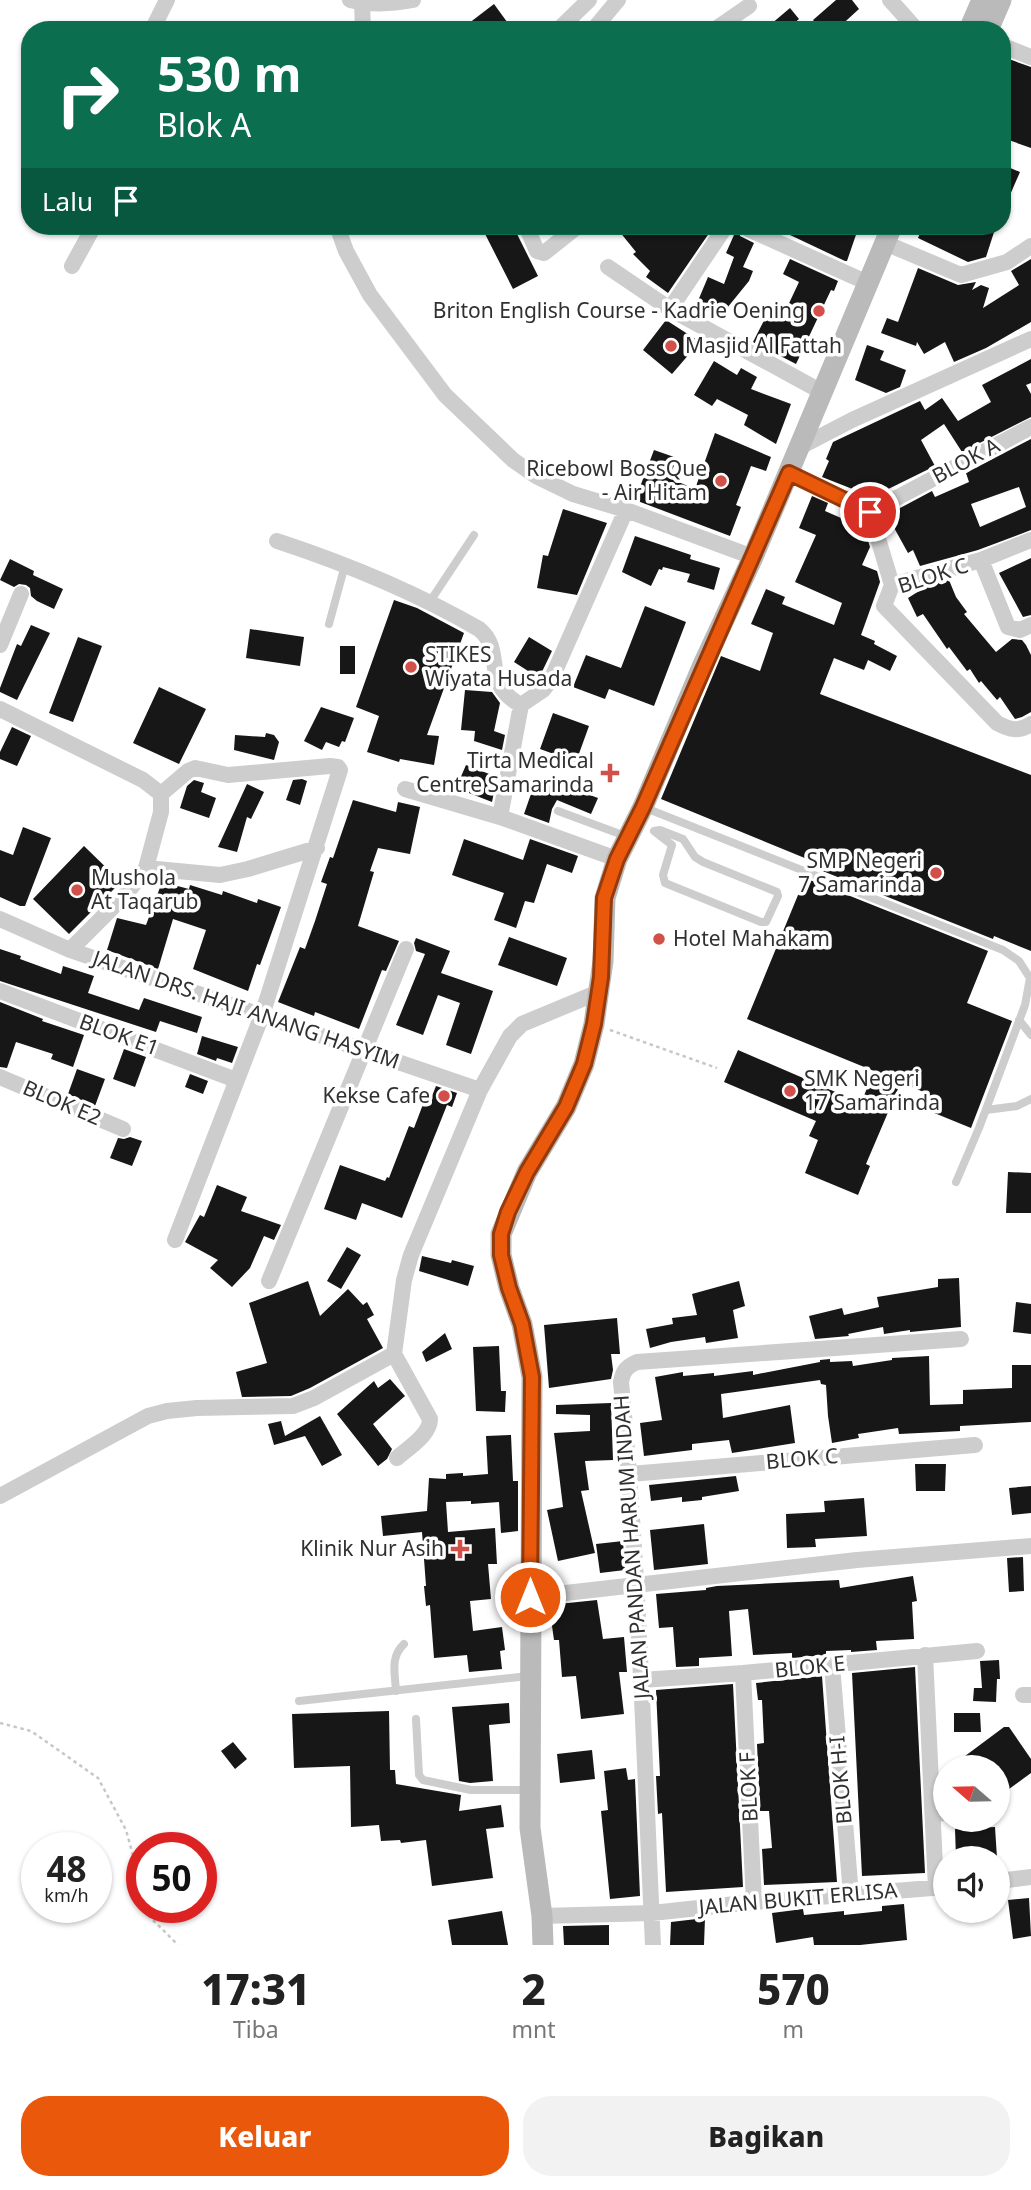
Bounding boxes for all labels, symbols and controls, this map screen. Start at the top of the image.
text: 530 m [157,40,302,106]
icon: right [42,49,133,140]
text: Blok A [157,103,251,146]
icon: arrive [107,182,145,220]
text: Lalu [42,183,93,219]
place label: Briton English Course - Kadrie Oening [433,296,805,324]
marker: Briton English Course - Kadrie Oening [811,303,827,319]
place label: Masjid Al Fattah [685,331,842,359]
marker: Masjid Al Fattah [663,338,679,354]
street label: BLOK A [927,430,1005,490]
place label: Ricebowl BossQue - Air Hitam [526,454,707,506]
marker: Ricebowl BossQue - Air Hitam [713,473,729,489]
pin [840,482,900,542]
icon: arrive [851,493,889,531]
street label: BLOK C [894,551,971,600]
place label: STIKES Wiyata Husada [425,640,572,692]
marker: STIKES Wiyata Husada [403,659,419,675]
place label: Tirta Medical Centre Samarinda [416,746,594,798]
marker: Tirta Medical Centre Samarinda [600,763,620,783]
place label: SMP Negeri 7 Samarinda [798,846,922,898]
place label: Mushola At Taqarub [91,863,199,915]
marker: SMP Negeri 7 Samarinda [928,865,944,881]
marker: Mushola At Taqarub [69,882,85,898]
place label: Hotel Mahakam [673,924,830,952]
marker: Hotel Mahakam [651,931,667,947]
street label: JALAN DRS. HAJI ANANG HASYIM [87,943,403,1075]
street label: BLOK E1 [76,1007,163,1061]
place label: SMK Negeri 17 Samarinda [804,1064,940,1116]
street label: BLOK E2 [19,1073,106,1131]
place label: Kekse Cafe [322,1081,430,1109]
marker: SMK Negeri 17 Samarinda [782,1083,798,1099]
marker: Kekse Cafe [436,1088,452,1104]
street label: JALAN PANDAN HARUM INDAH [606,1394,656,1702]
street label: BLOK C [765,1441,839,1475]
place label: Klinik Nur Asih [300,1534,444,1562]
marker: Klinik Nur Asih [450,1539,470,1559]
position arrow [493,1560,567,1634]
street label: BLOK E [773,1648,847,1684]
street label: BLOK H-I [822,1735,858,1825]
street label: BLOK F [732,1751,764,1823]
north arrow [933,1755,1010,1832]
map controls [933,1755,1010,1923]
speed limit sign: 50 [126,1832,217,1923]
text: 48 [46,1845,87,1892]
button: sound [933,1846,1010,1923]
street label: JALAN BUKIT ERLISA [696,1875,899,1921]
text: km/h [44,1883,89,1907]
text: 17:31 [201,1960,310,2017]
text: 2 [521,1960,546,2017]
text: 570 [757,1960,830,2017]
text: Tiba [233,2013,279,2045]
text: mnt [512,2013,556,2045]
text: m [783,2013,804,2045]
button: Keluar [21,2096,509,2176]
button: Bagikan [523,2096,1010,2176]

